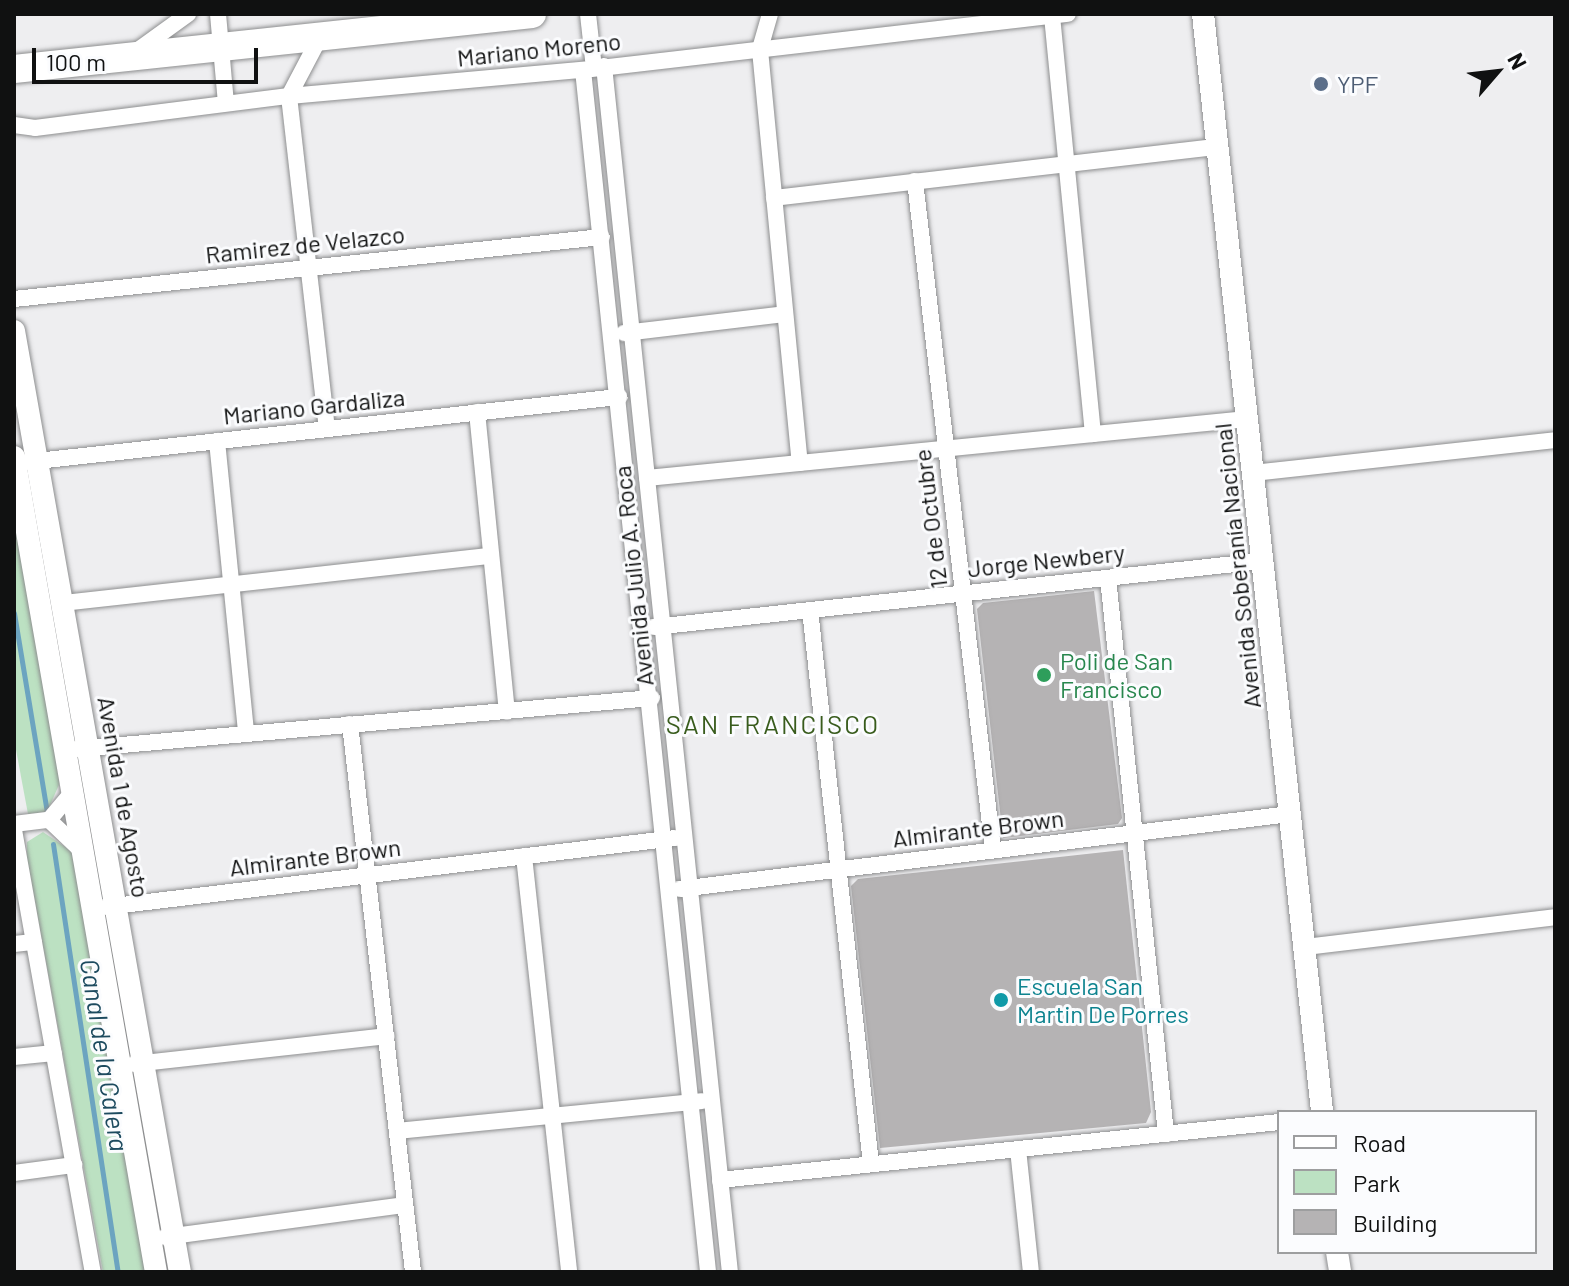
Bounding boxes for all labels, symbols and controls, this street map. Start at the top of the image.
street label: Mariano Moreno [456,26,622,72]
scale bar [36,32,262,82]
north arrow [1457,32,1537,112]
text: 100 m [46,47,106,76]
text: N [1503,48,1533,73]
place label: YPF [1337,70,1378,98]
marker: YPF [1312,75,1330,93]
street label: Ramirez de Velazco [204,219,406,269]
street label: Mariano Gardaliza [222,382,406,430]
street label: Avenida Soberanía Nacional [1208,422,1266,710]
street label: 12 de Octubre [907,448,953,590]
street label: Avenida Julio A. Roca [607,464,659,688]
street label: Jorge Newbery [966,537,1126,583]
place label: Poli de San Francisco [1060,647,1173,703]
marker: Poli de San Francisco [1035,666,1053,684]
street label: Avenida 1 de Agosto [92,694,156,900]
district label: SAN FRANCISCO [666,708,880,740]
street label: Almirante Brown [891,803,1065,853]
street label: Almirante Brown [228,832,402,882]
water label: Canal de la Calera [74,957,136,1153]
place label: Escuela San Martin De Porres [1017,972,1189,1028]
marker: Escuela San Martin De Porres [992,991,1010,1009]
legend [1277,1110,1537,1254]
text: Road [1353,1128,1406,1157]
text: Park [1353,1168,1400,1197]
text: Building [1353,1208,1437,1237]

